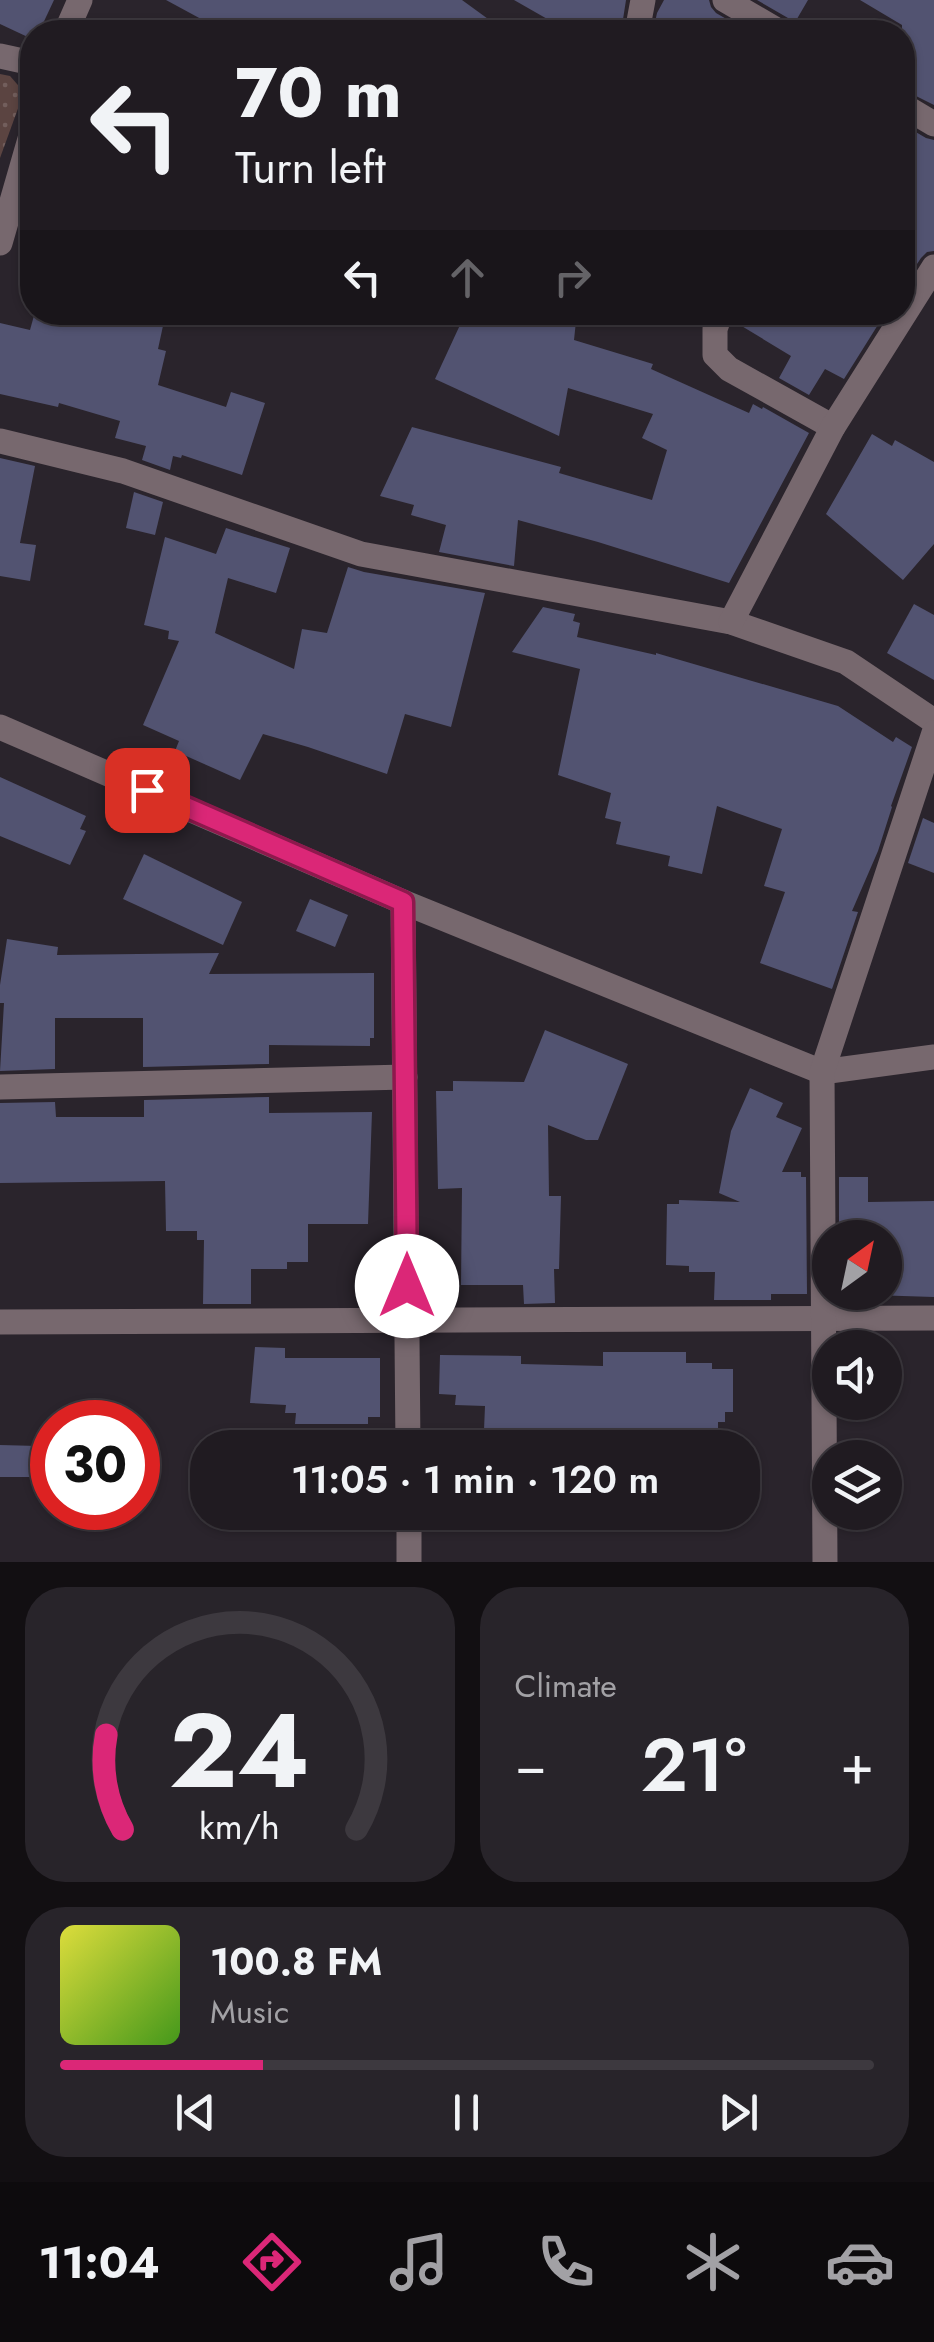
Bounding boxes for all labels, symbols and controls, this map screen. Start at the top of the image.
text: 70 m [235,42,402,143]
icon: left [70,60,200,190]
text: Turn left [235,135,386,200]
icon: left [335,250,390,305]
icon: ahead [440,250,495,305]
icon: right [545,250,600,305]
pin [105,748,190,833]
icon: arrive [120,763,175,818]
north arrow [812,1220,902,1310]
map controls [812,1220,902,1530]
position arrow [355,1234,459,1338]
button: sound [812,1330,902,1420]
speed limit sign: 30 [30,1400,160,1530]
button: layers [812,1440,902,1530]
text: 11:05 · 1 min · 120 m [291,1452,659,1507]
text: Climate [515,1663,617,1709]
text: 24 [169,1676,310,1826]
text: 21° [641,1711,746,1819]
text: − [515,1725,547,1805]
text: + [840,1725,874,1805]
text: km/h [199,1801,280,1852]
text: 100.8 FM [210,1934,382,1989]
text: Music [210,1989,289,2035]
icon: previous [168,2085,223,2140]
icon: pause [439,2085,494,2140]
icon: next [711,2085,766,2140]
icon: directions [237,2227,307,2297]
icon: music [384,2227,454,2297]
icon: phone [531,2227,601,2297]
icon: climate [678,2227,748,2297]
icon: car [825,2227,895,2297]
text: 11:04 [39,2230,160,2295]

